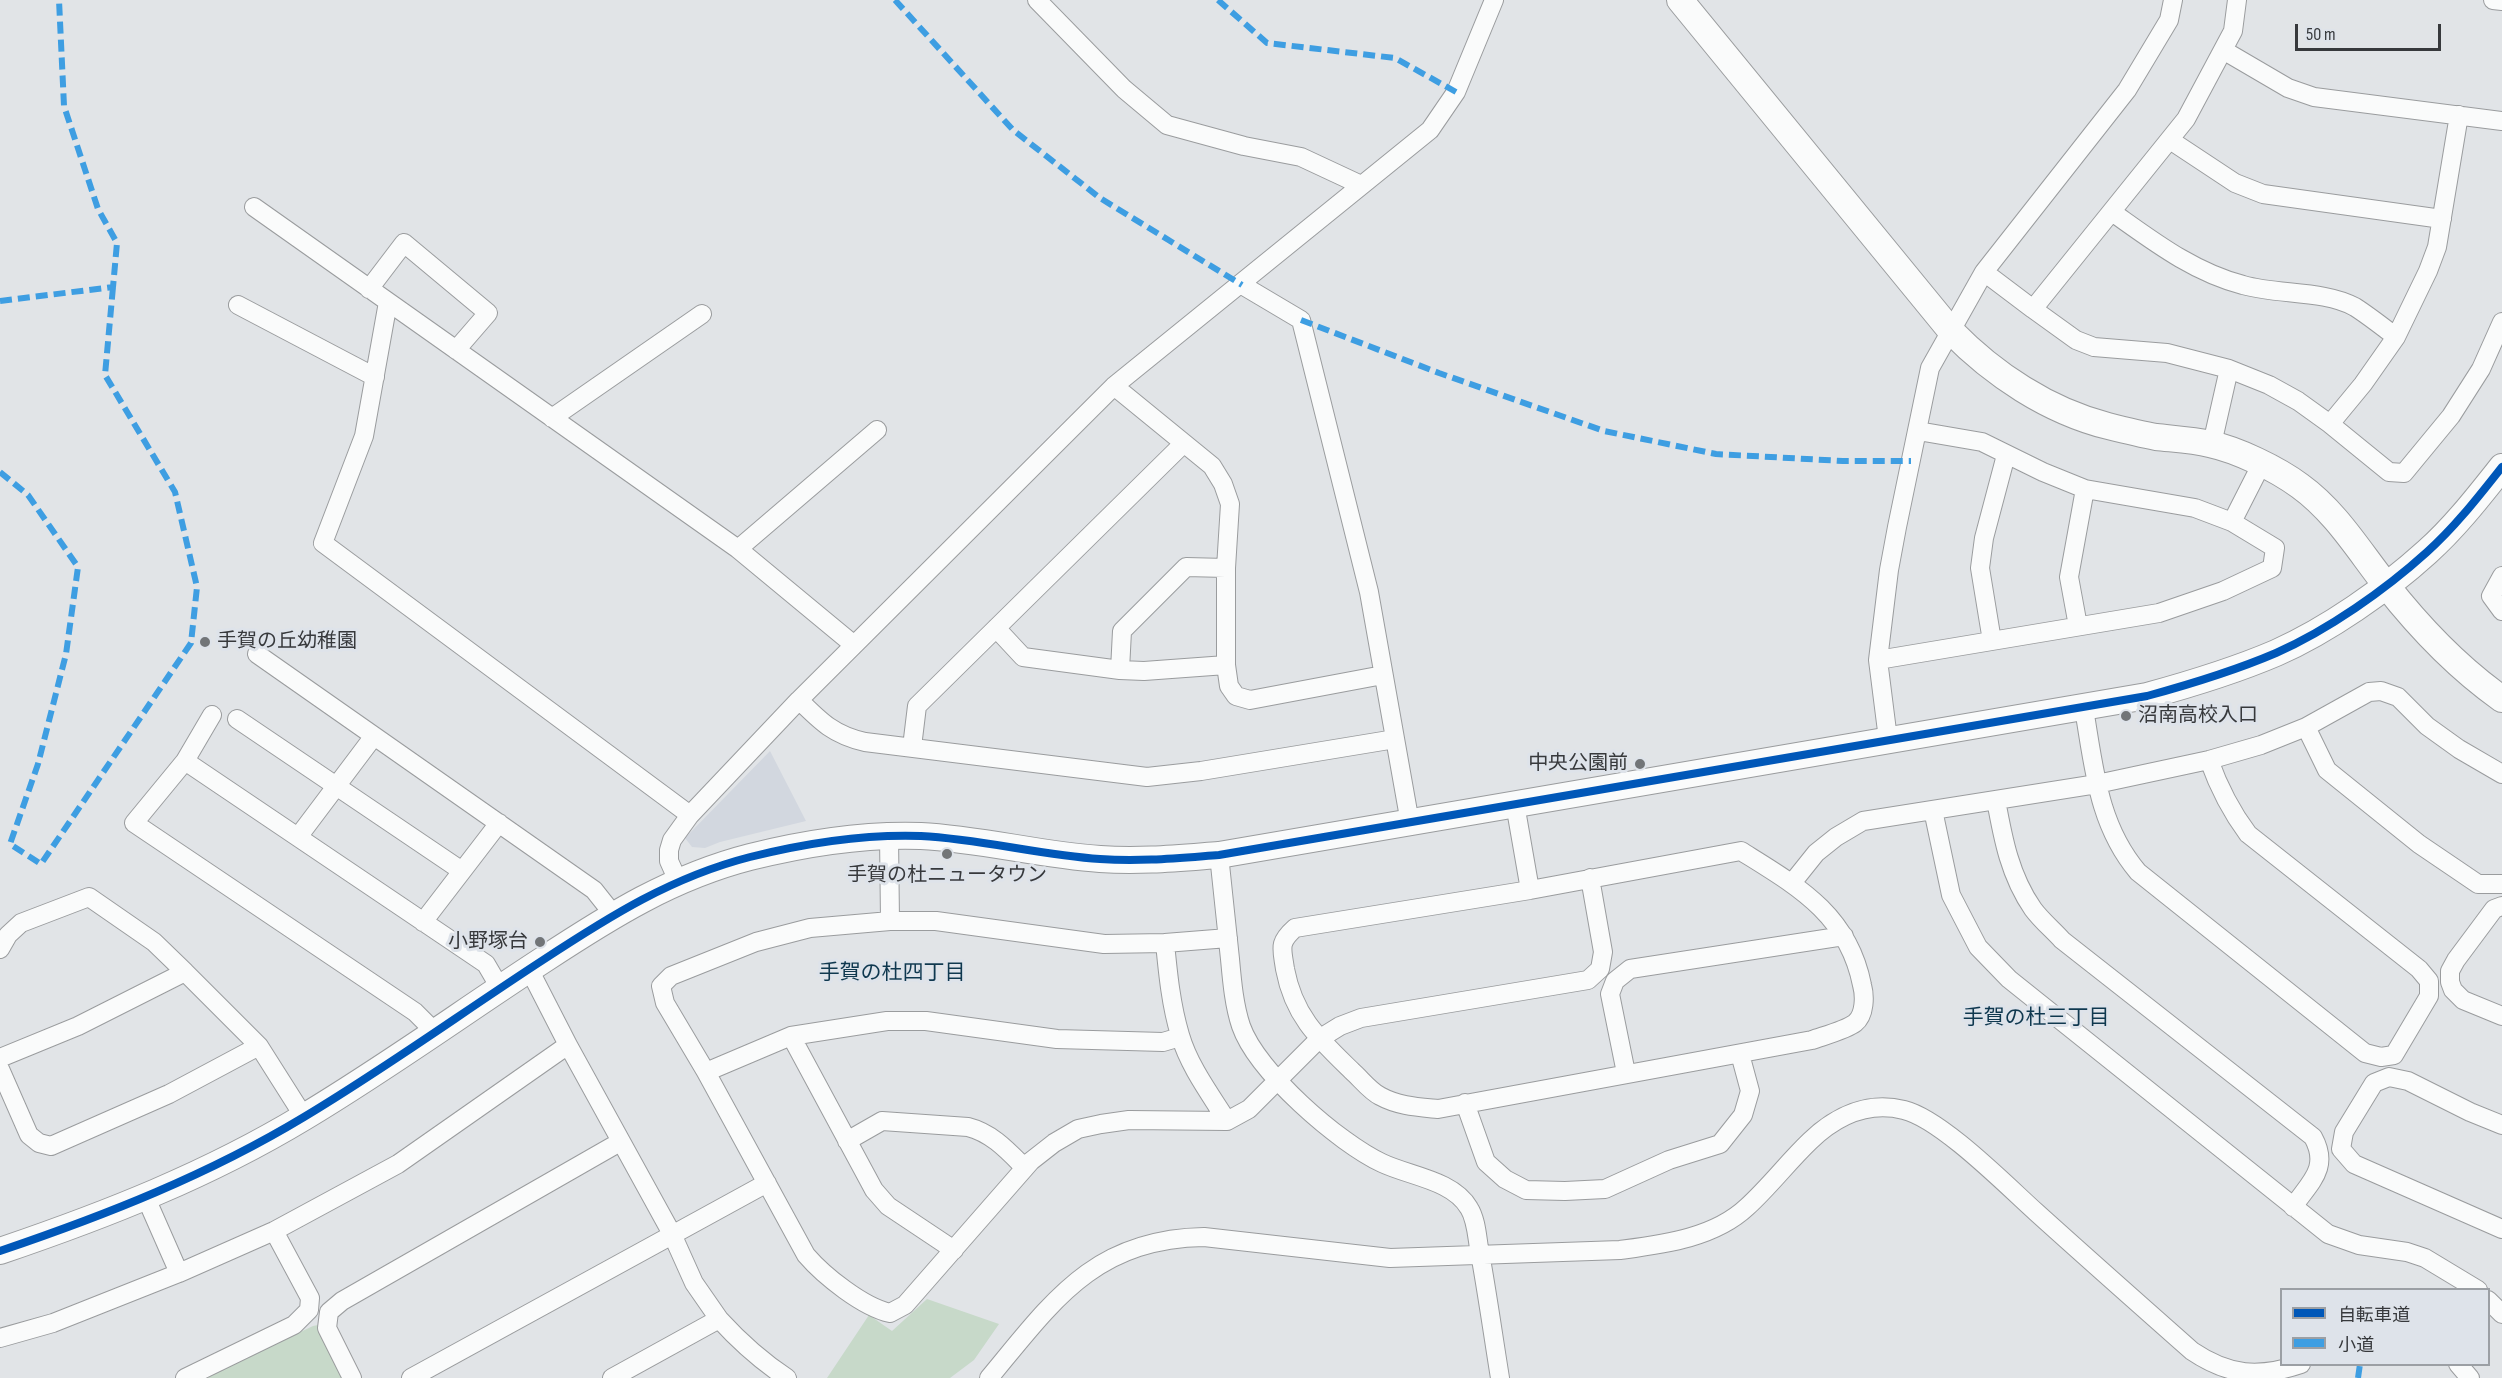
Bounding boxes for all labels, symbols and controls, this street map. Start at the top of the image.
scale bar [2298,12,2444,50]
text: 50 m [2306,24,2336,45]
place label: 手賀の丘幼稚園 [217,630,357,654]
marker: 手賀の丘幼稚園 [198,635,212,649]
place label: 沼南高校入口 [2138,704,2258,728]
marker: 沼南高校入口 [2119,709,2133,723]
place label: 中央公園前 [1528,752,1628,776]
marker: 中央公園前 [1633,757,1647,771]
marker: 手賀の杜ニュータウン [940,847,954,861]
place label: 手賀の杜ニュータウン [847,864,1047,888]
place label: 小野塚台 [448,930,528,954]
marker: 小野塚台 [533,935,547,949]
district label: 手賀の杜四丁目 [819,961,965,987]
district label: 手賀の杜三丁目 [1963,1006,2109,1032]
legend [2280,1288,2490,1366]
text: 自転車道 [2338,1305,2410,1326]
text: 小道 [2338,1335,2374,1356]

